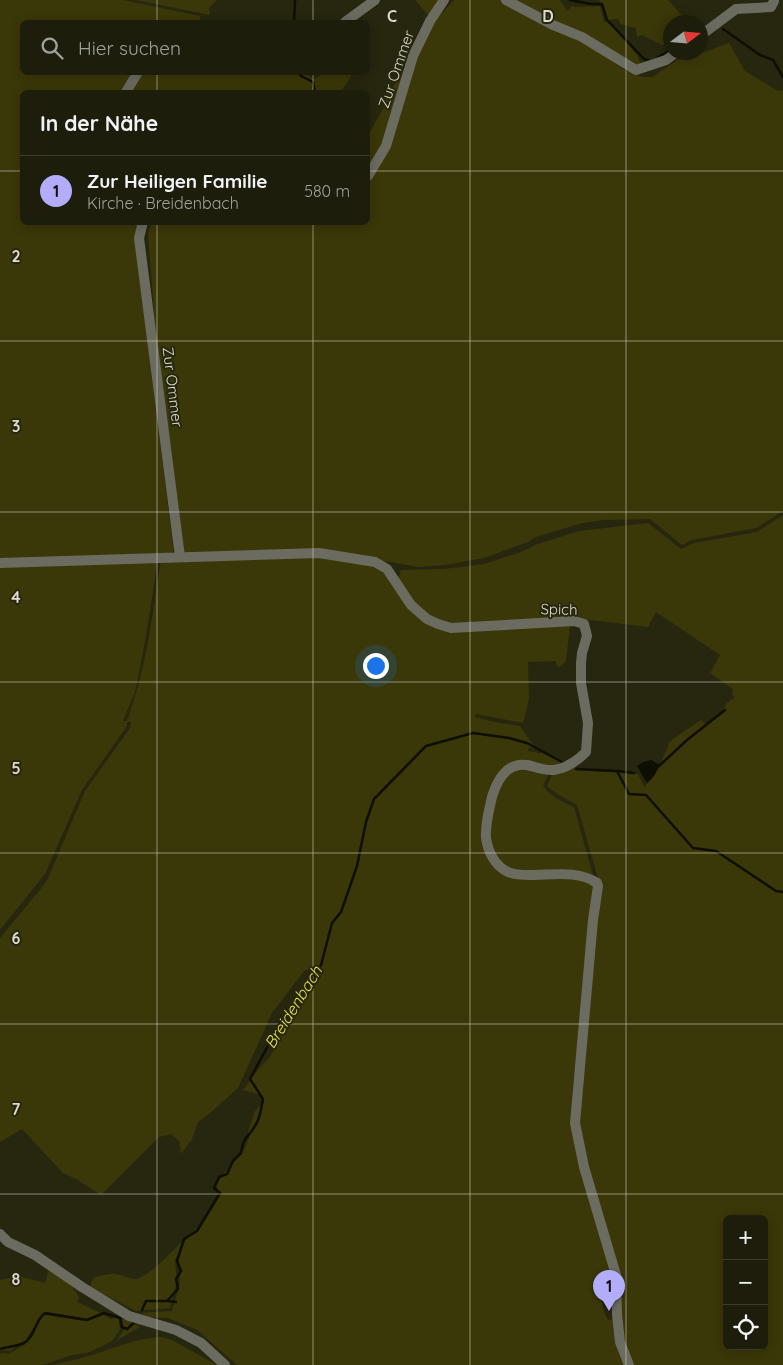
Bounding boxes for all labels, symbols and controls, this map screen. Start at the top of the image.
text: C [387,6,397,26]
text: D [542,6,554,26]
north arrow [663,15,708,60]
search box [20,20,370,75]
street label: Zur Ommer [374,27,418,110]
icon: search [38,34,66,62]
text: Hier suchen [78,36,181,60]
text: In der Nähe [40,110,158,136]
text: Zur Heiligen Familie [87,169,268,193]
text: 1 [53,181,59,201]
text: 580 m [304,181,350,201]
text: Kirche · Breidenbach [87,193,239,213]
text: 2 [11,246,21,266]
street label: Zur Ommer [159,346,187,429]
text: 3 [12,416,20,436]
text: 4 [11,587,21,607]
street label: Spich [540,599,578,619]
your location [363,653,389,679]
text: 5 [11,758,21,778]
text: 6 [12,928,21,948]
water label: Breidenbach [260,961,327,1052]
text: 7 [12,1099,21,1119]
map controls [723,1215,768,1350]
button: + [723,1215,768,1260]
button: − [723,1260,768,1305]
text: 8 [12,1269,21,1289]
pin: 1 [593,1270,625,1311]
button: locate [723,1305,768,1350]

